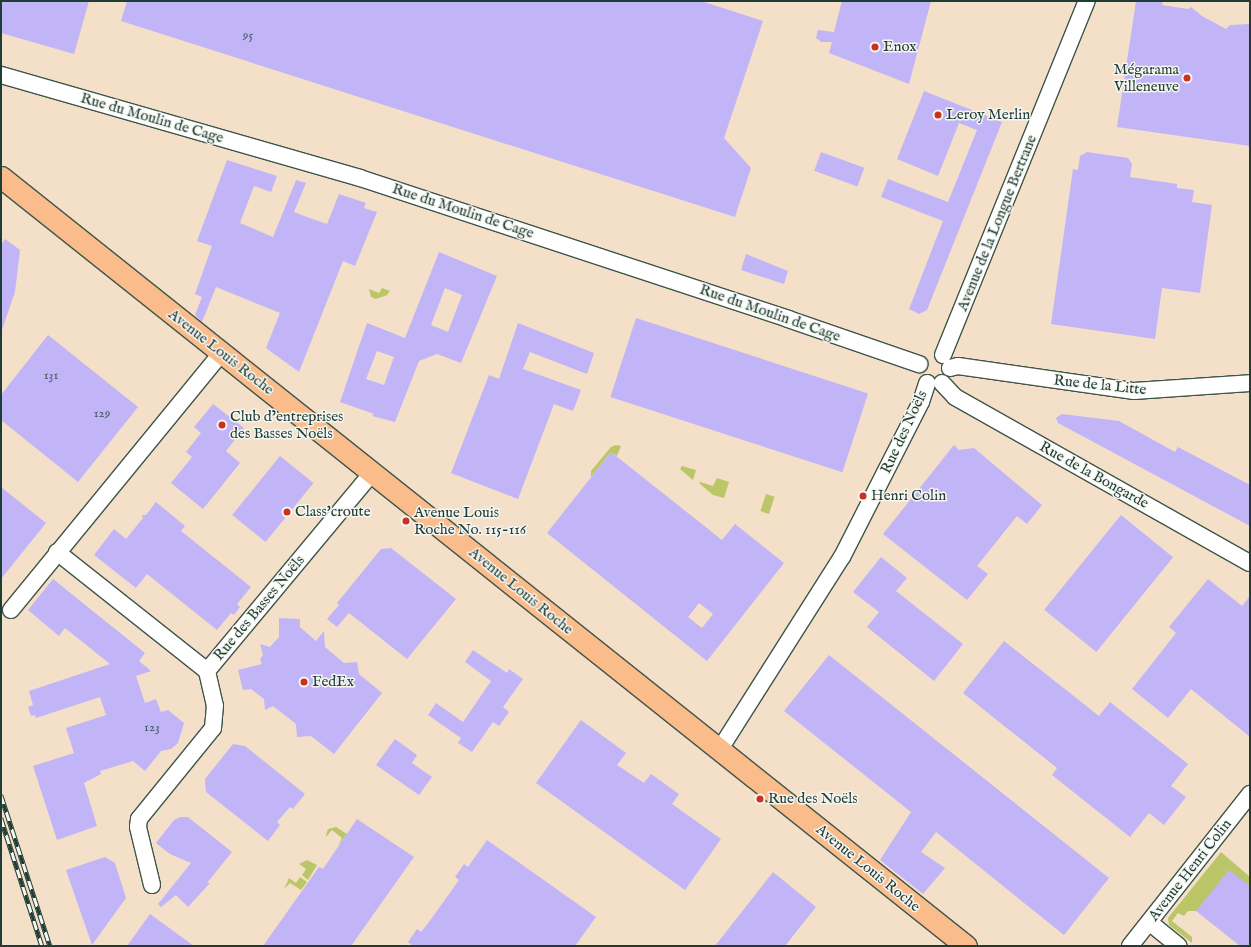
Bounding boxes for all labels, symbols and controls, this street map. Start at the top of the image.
house number: 95 [243,28,253,44]
place label: Enox [883,38,917,56]
marker: Enox [870,42,880,52]
place label: Mégarama Villeneuve [1113,60,1179,95]
marker: Mégarama Villeneuve [1182,73,1192,83]
street label: Rue du Moulin de Cage [78,89,226,147]
place label: Leroy Merlin [946,106,1030,124]
marker: Leroy Merlin [933,110,943,120]
street label: Avenue de la Longue Bertrane [953,132,1041,314]
street label: Rue du Moulin de Cage [390,180,536,242]
street label: Rue du Moulin de Cage [697,280,843,346]
street label: Avenue Louis Roche [165,305,277,399]
house number: 131 [44,368,58,384]
street label: Rue de la Litte [1053,371,1147,399]
street label: Rue des Noëls [877,388,931,476]
house number: 129 [94,406,110,422]
place label: Club d’entreprises des Basses Noëls [230,407,343,442]
marker: Club d’entreprises des Basses Noëls [217,420,227,430]
street label: Rue de la Bongarde [1036,437,1152,513]
place label: Henri Colin [871,487,946,505]
marker: Henri Colin [858,491,868,501]
place label: Class'croute [295,503,371,521]
place label: Avenue Louis Roche No. 115-116 [414,503,526,538]
marker: Class'croute [282,507,292,517]
marker: Avenue Louis Roche No. 115-116 [401,516,411,526]
street label: Avenue Louis Roche [465,543,577,639]
street label: Rue des Basses Noëls [210,552,308,664]
place label: FedEx [312,673,354,691]
marker: FedEx [299,677,309,687]
house number: 123 [144,720,160,736]
place label: Rue des Noëls [768,790,858,808]
marker: Rue des Noëls [755,794,765,804]
street label: Avenue Henri Colin [1145,815,1235,925]
street label: Avenue Louis Roche [812,820,924,916]

